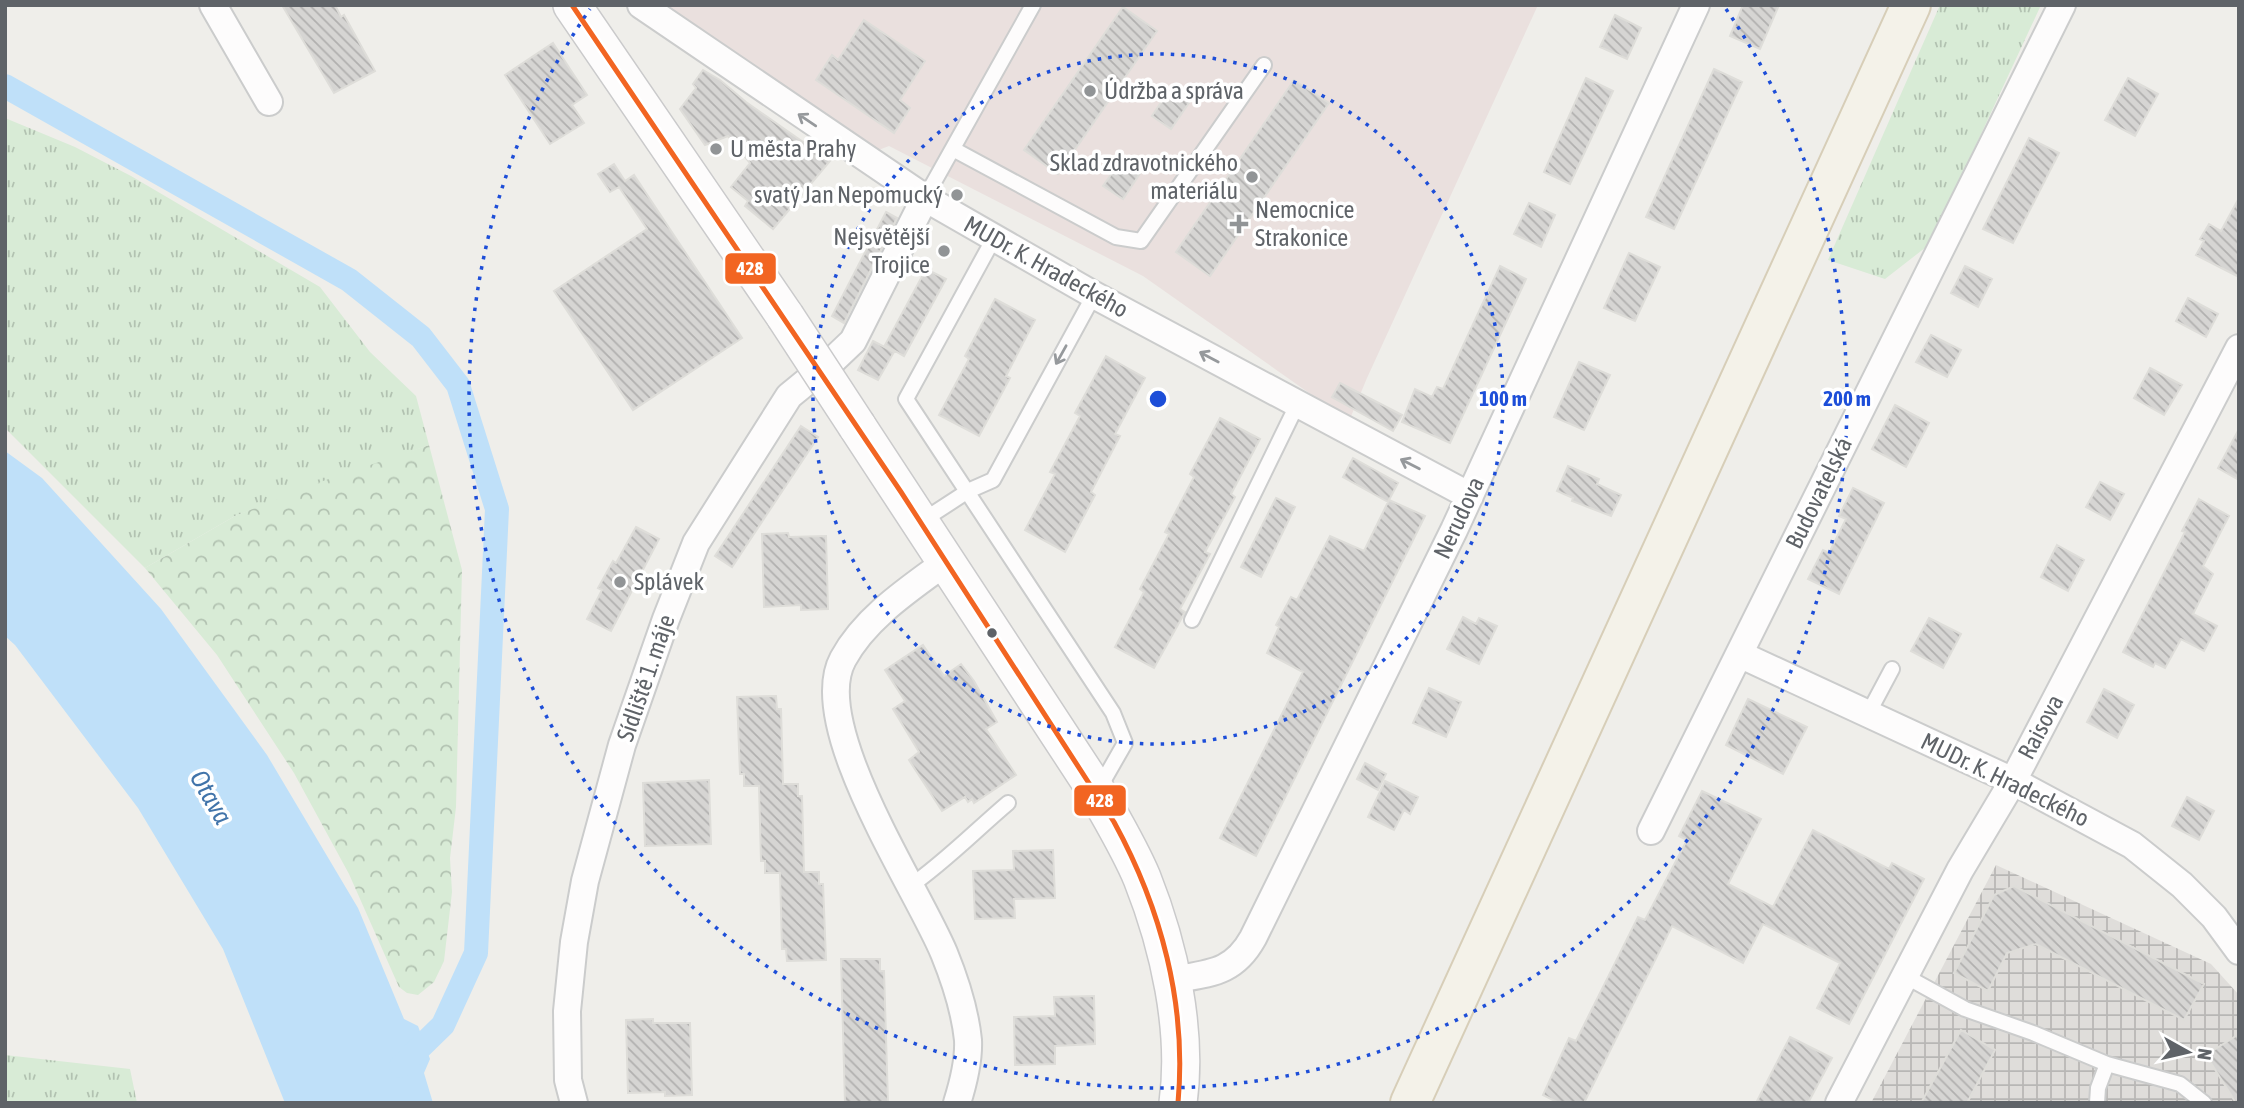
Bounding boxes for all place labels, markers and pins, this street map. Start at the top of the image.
place label: Údržba a správa [1104,77,1244,104]
marker: Údržba a správa [1082,83,1098,99]
place label: U města Prahy [730,135,857,162]
marker: U města Prahy [708,141,724,157]
place label: Sklad zdravotnického materiálu [1050,149,1238,204]
marker: Sklad zdravotnického materiálu [1244,169,1260,185]
place label: svatý Jan Nepomucký [754,181,943,208]
marker: svatý Jan Nepomucký [949,187,965,203]
place label: Nemocnice Strakonice [1255,196,1354,251]
marker: Nemocnice Strakonice [1229,214,1249,234]
place label: Nejsvětější Trojice [833,223,930,278]
marker: Nejsvětější Trojice [936,243,952,259]
centre of rings [1146,387,1170,411]
place label: Splávek [634,568,705,595]
marker: Splávek [612,574,628,590]
unlabelled marker [985,626,999,640]

